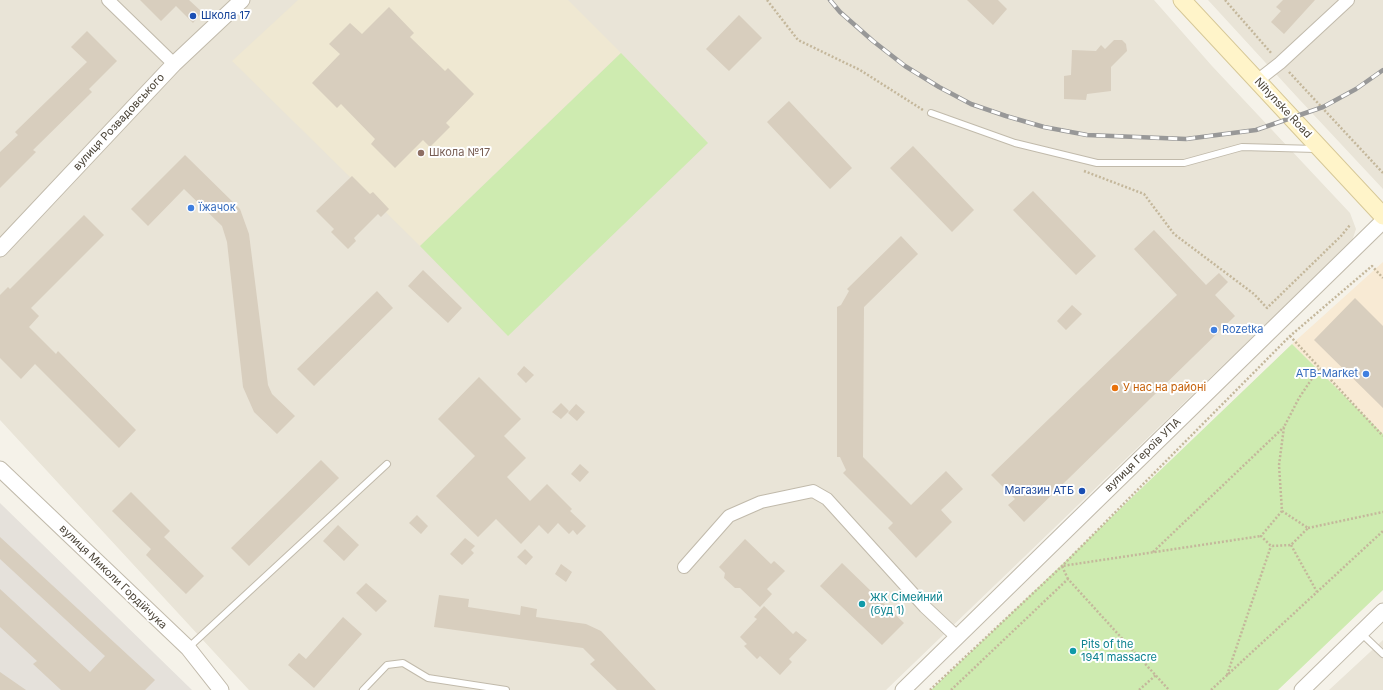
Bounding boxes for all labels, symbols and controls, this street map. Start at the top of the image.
place label: Школа 17 [201,9,250,23]
marker: Школа 17 [188,11,198,21]
street label: вулиця Розвадовського [71,71,167,173]
street label: Nihynske Road [1252,75,1314,141]
place label: Школа №17 [429,146,490,160]
marker: Школа №17 [416,148,426,158]
place label: їжачок [199,201,236,215]
marker: їжачок [186,203,196,213]
place label: Rozetka [1222,323,1263,337]
marker: Rozetka [1209,325,1219,335]
place label: ATB-Market [1296,367,1358,381]
marker: ATB-Market [1361,369,1371,379]
place label: У нас на районі [1123,381,1206,395]
marker: У нас на районі [1110,383,1120,393]
street label: вулиця Героїв УПА [1102,415,1184,495]
place label: Магазин АТБ [1005,484,1074,498]
marker: Магазин АТБ [1077,486,1087,496]
street label: вулиця Миколи Гордійчука [56,522,170,632]
place label: ЖК Сімейний (буд 1) [870,591,943,617]
marker: ЖК Сімейний (буд 1) [857,599,867,609]
place label: Pits of the 1941 massacre [1081,638,1157,664]
marker: Pits of the 1941 massacre [1068,646,1078,656]

